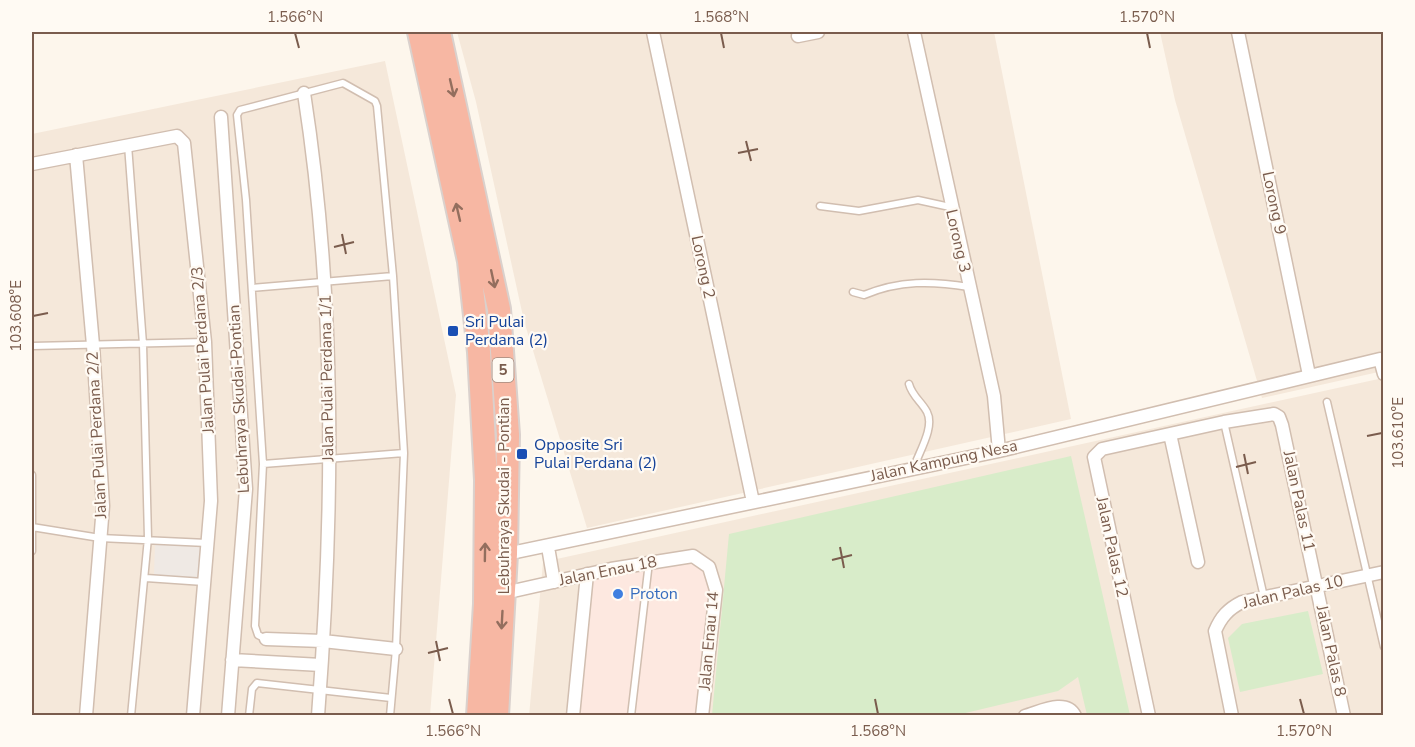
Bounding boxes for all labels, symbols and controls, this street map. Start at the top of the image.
text: 1.566°N [267,7,323,27]
text: 1.568°N [693,7,749,27]
text: 1.570°N [1119,7,1175,27]
one-way arrow [447,79,459,98]
street label: Lorong 9 [1257,169,1291,237]
one-way arrow [452,203,463,222]
street label: Lorong 3 [940,207,976,275]
street label: Lorong 2 [686,233,720,301]
street label: Jalan Pulai Perdana 2/3 [186,266,220,435]
one-way arrow [488,269,499,288]
text: 103.608°E [6,280,26,352]
street label: Jalan Pulai Perdana 1/1 [315,294,339,463]
street label: Lebuhraya Skudai-Pontian [223,304,255,494]
place label: Sri Pulai Perdana (2) [465,311,548,351]
marker: Sri Pulai Perdana (2) [446,324,460,338]
street label: Jalan Pulai Perdana 2/2 [82,351,112,520]
road number: 5 [492,358,514,382]
street label: Lebuhraya Skudai - Pontian [493,397,515,595]
text: 103.610°E [1388,397,1408,469]
place label: Opposite Sri Pulai Perdana (2) [534,434,657,474]
street label: Jalan Kampung Nesa [868,435,1019,488]
marker: Opposite Sri Pulai Perdana (2) [515,447,529,461]
street label: Jalan Palas 11 [1277,448,1320,553]
street label: Jalan Palas 12 [1090,494,1133,599]
one-way arrow [480,543,491,563]
street label: Jalan Enau 18 [556,551,659,591]
street label: Jalan Palas 10 [1240,570,1345,614]
place label: Proton [630,583,678,605]
marker: Proton [611,587,625,601]
street label: Jalan Enau 14 [694,590,724,692]
street label: Jalan Palas 8 [1310,602,1351,699]
one-way arrow [497,610,508,629]
text: 1.566°N [425,721,481,741]
text: 1.568°N [850,721,906,741]
text: 1.570°N [1276,721,1332,741]

